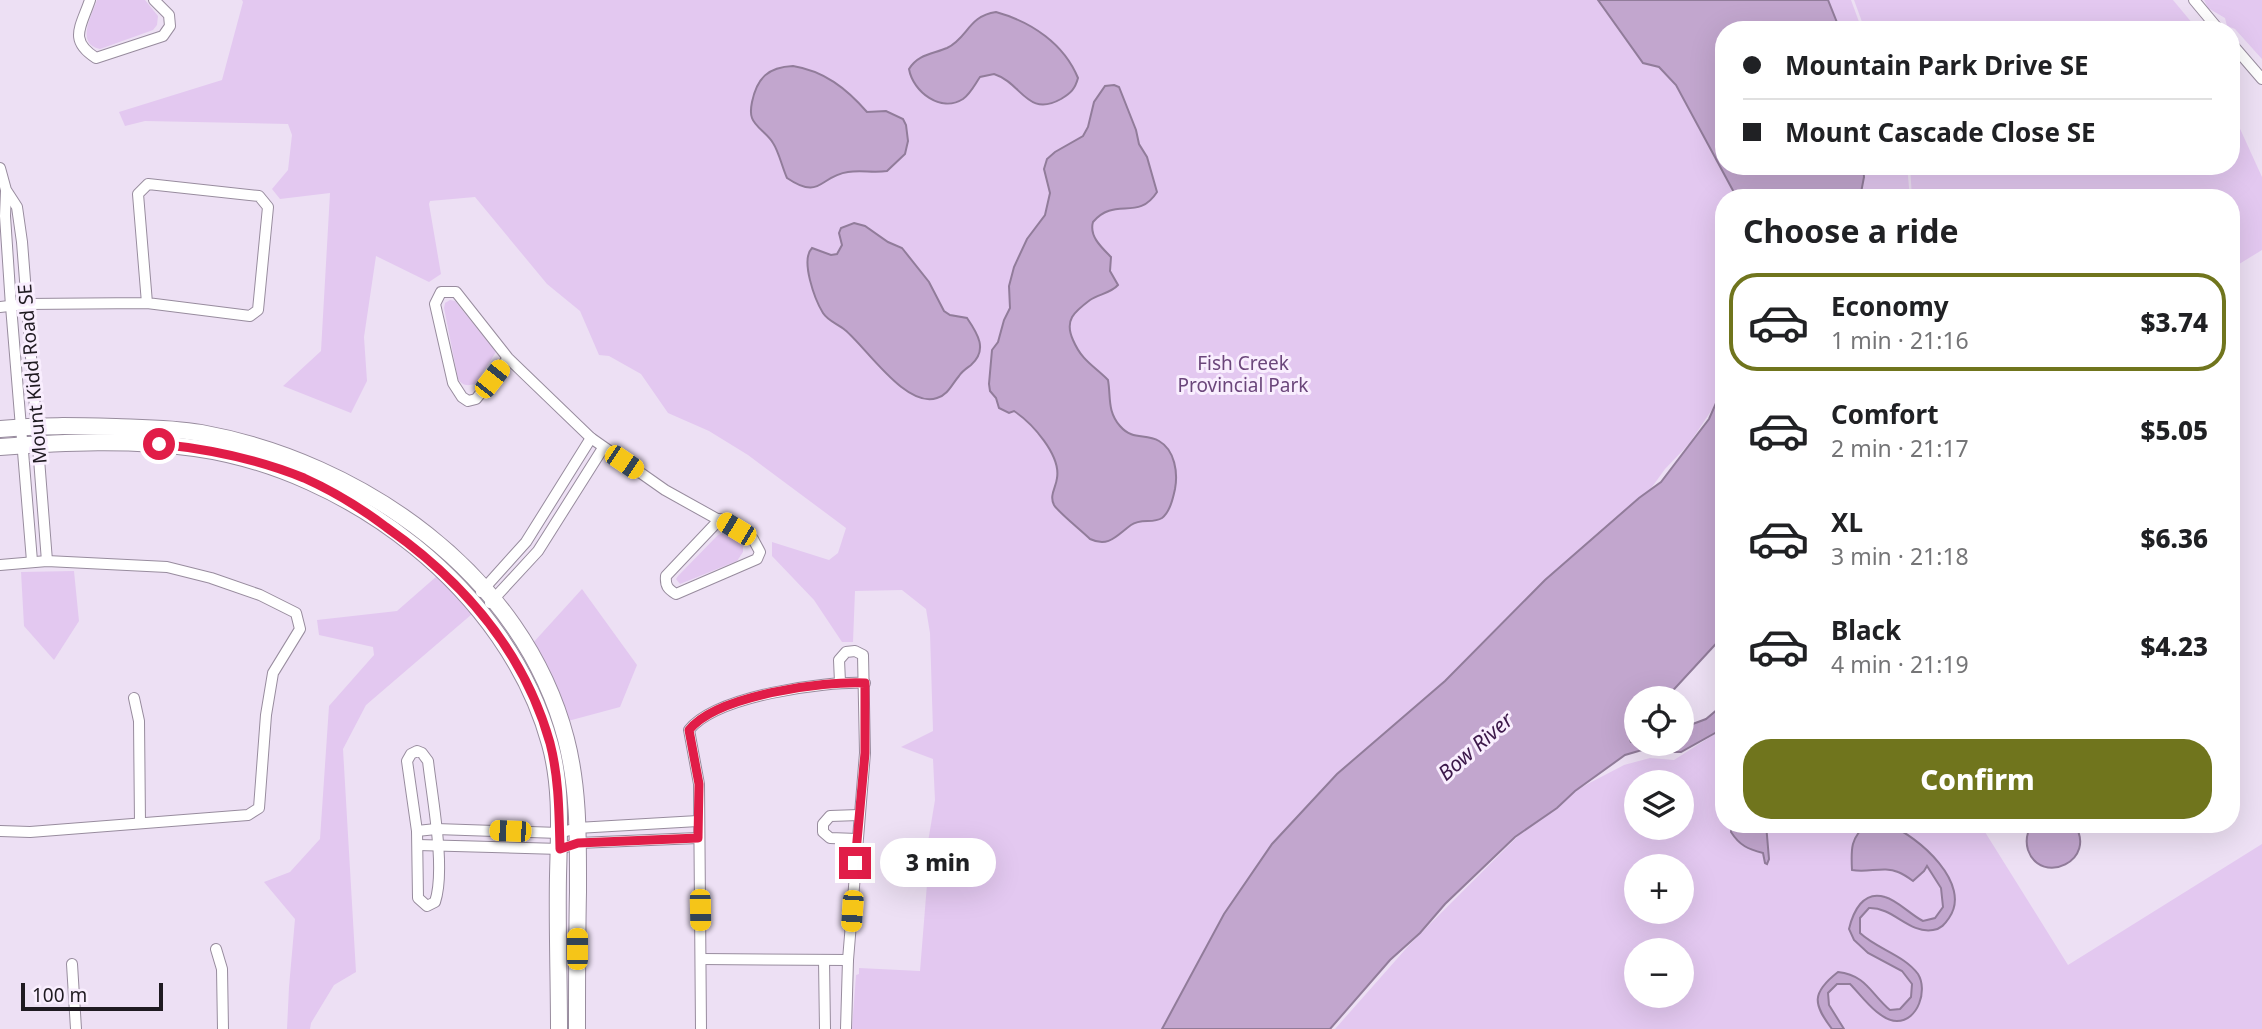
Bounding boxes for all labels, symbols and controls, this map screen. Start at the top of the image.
text: Mountain Park Drive SE [1785,47,2089,83]
text: Mount Cascade Close SE [1785,114,2096,150]
text: Choose a ride [1743,209,1959,252]
street label: Mount Kidd Road SE [11,283,53,465]
text: Economy [1831,288,1949,324]
icon: car [1747,291,1810,354]
text: $3.74 [2141,304,2208,340]
text: 1 min · 21:16 [1831,324,1969,356]
park label: Fish Creek Provincial Park [1177,350,1309,398]
car [471,356,514,402]
text: Comfort [1831,396,1939,432]
icon: car [1747,399,1810,462]
text: $5.05 [2141,412,2208,448]
route start [143,428,175,460]
text: 2 min · 21:17 [1831,432,1969,464]
car [601,442,648,482]
text: XL [1831,504,1863,540]
icon: car [1747,507,1810,570]
car [713,509,760,549]
text: $6.36 [2141,520,2208,556]
text: 3 min · 21:18 [1831,540,1969,572]
text: Black [1831,612,1901,648]
icon: car [1747,615,1810,678]
text: $4.23 [2141,628,2208,664]
text: 4 min · 21:19 [1831,648,1969,680]
map controls [1624,686,1694,1008]
button: locate [1624,686,1694,756]
water label: Bow River [1432,705,1520,786]
button: Confirm [1743,739,2212,819]
button: layers [1624,770,1694,840]
car [489,820,532,842]
callout: 3 min [880,838,995,888]
text: 3 min [906,846,970,878]
route end [839,847,871,879]
button: + [1624,854,1694,924]
car [690,889,711,931]
car [841,889,864,933]
car [567,928,588,970]
button: − [1624,938,1694,1008]
scale bar [21,980,163,1012]
text: 100 m [32,982,87,1008]

